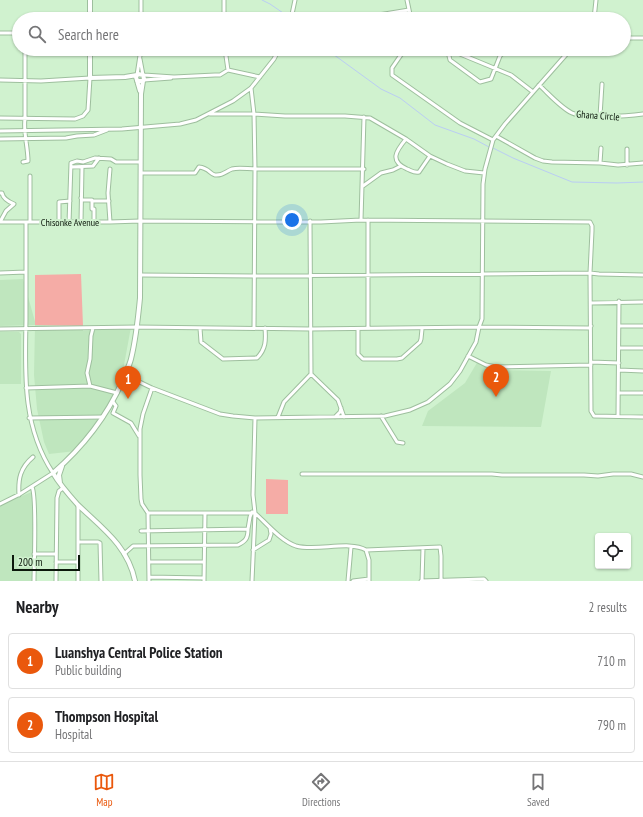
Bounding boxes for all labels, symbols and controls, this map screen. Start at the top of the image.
search box [12,12,631,56]
icon: search [26,23,48,45]
text: Search here [58,25,119,44]
street label: Ghana Circle [576,108,620,123]
your location [282,210,302,230]
street label: Chisonke Avenue [41,216,99,229]
pin: 2 [483,364,509,397]
pin: 1 [115,366,141,399]
map controls [595,533,631,569]
button: locate [595,533,631,569]
scale bar [12,553,80,572]
text: 200 m [18,555,42,569]
text: Nearby [16,596,59,618]
text: 2 results [588,599,627,616]
text: Luanshya Central Police Station [55,643,223,662]
text: 1 [27,653,33,670]
text: 710 m [597,653,626,670]
text: Public building [55,662,122,679]
text: Thompson Hospital [55,707,158,726]
text: 2 [27,717,33,734]
text: 790 m [597,717,626,734]
text: Hospital [55,726,92,743]
tab: Map [93,771,115,809]
tab: Directions [302,771,340,809]
tab: Saved [527,771,550,809]

